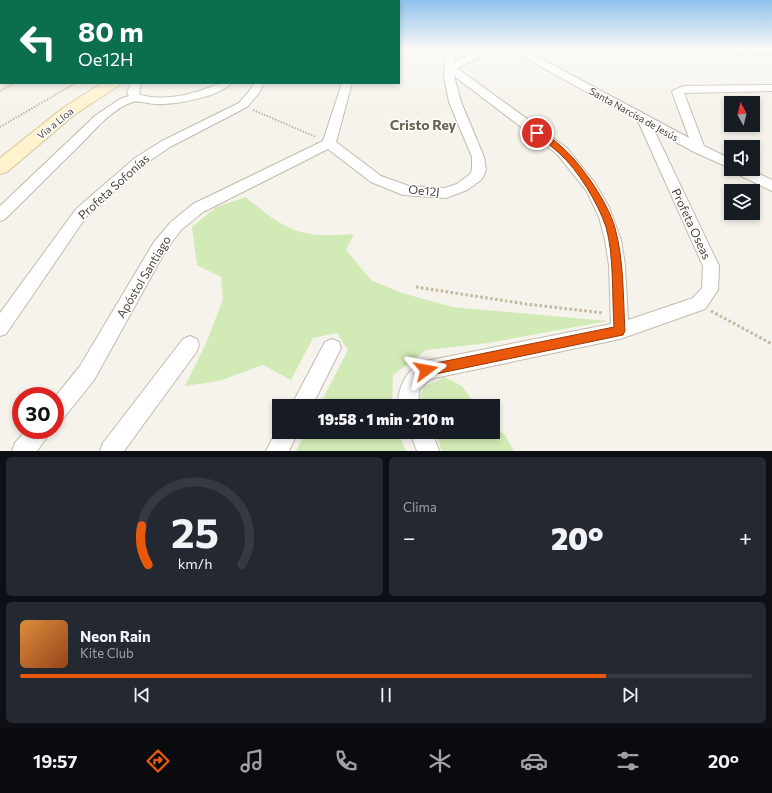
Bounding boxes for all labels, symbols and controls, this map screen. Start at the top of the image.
text: 80 m [78,14,144,48]
icon: left [12,16,64,68]
text: Oe12H [78,48,133,70]
street label: Santa Narcisa de Jesús [587,85,681,144]
north arrow [724,96,760,132]
map controls [724,96,760,220]
street label: Via a Lloa [34,105,76,141]
district label: Cristo Rey [390,116,457,133]
pin [520,116,554,150]
icon: arrive [526,122,548,144]
button: sound [724,140,760,176]
street label: Profeta Sofonías [75,151,152,222]
street label: Oe12J [408,182,440,199]
button: layers [724,184,760,220]
street label: Profeta Oseas [669,186,714,261]
street label: Apóstol Santiago [113,233,173,320]
position arrow [405,349,447,391]
speed limit sign: 30 [12,387,64,439]
text: 19:58 · 1 min · 210 m [318,410,454,428]
text: Clima [403,499,437,515]
text: 25 [171,505,218,556]
text: 20° [551,519,604,556]
text: − [403,524,416,551]
text: + [739,524,752,551]
text: km/h [177,553,212,571]
text: Neon Rain [80,627,151,645]
text: Kite Club [80,645,134,661]
icon: previous [131,684,153,706]
icon: pause [375,684,397,706]
icon: next [619,684,641,706]
icon: directions [144,747,172,775]
icon: music [238,747,266,775]
icon: phone [332,747,360,775]
icon: climate [426,747,454,775]
icon: car [520,747,548,775]
icon: filters [614,747,642,775]
text: 19:57 [33,750,77,772]
text: 20° [708,750,739,772]

